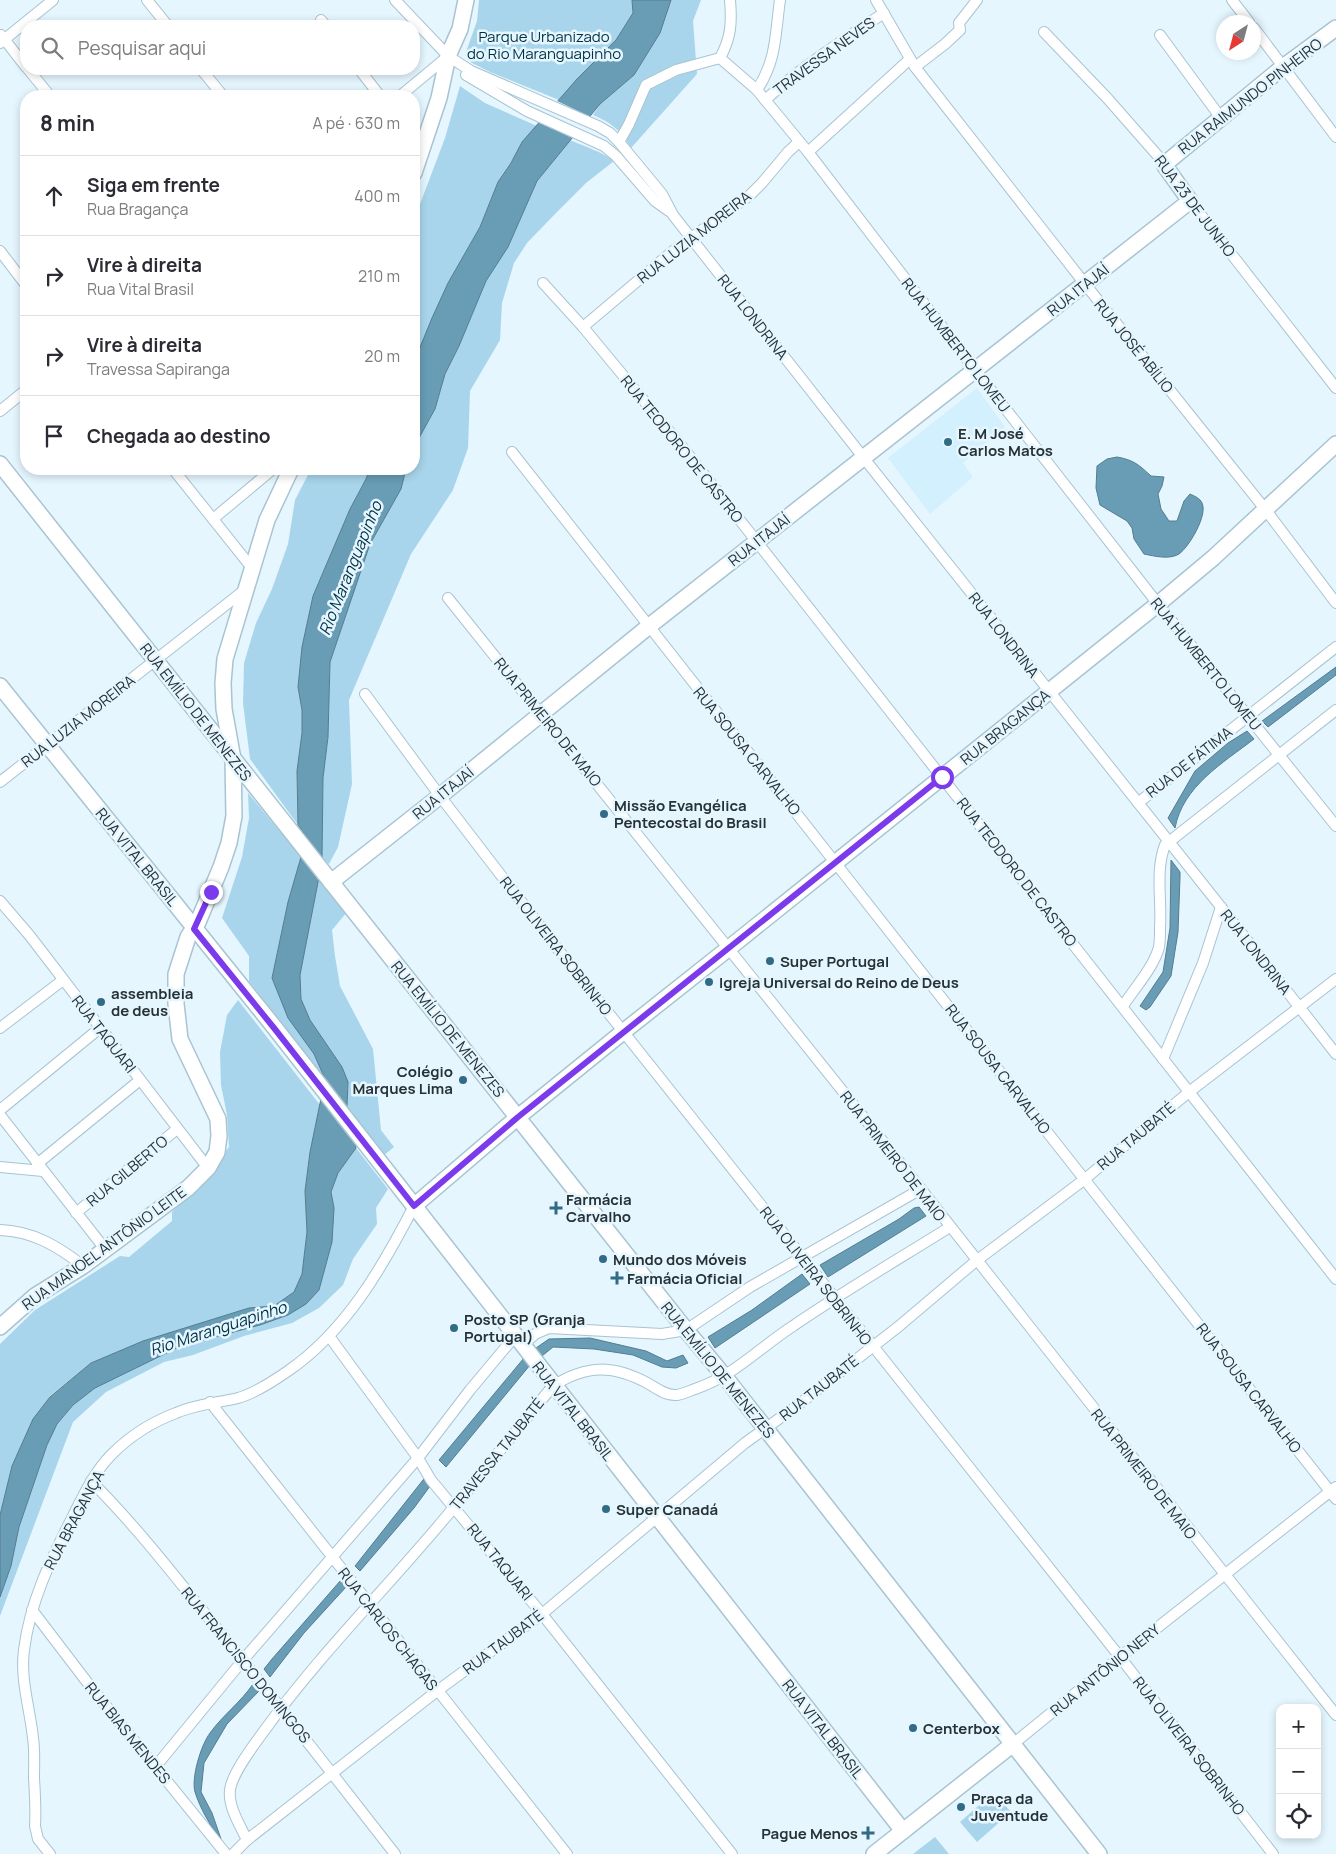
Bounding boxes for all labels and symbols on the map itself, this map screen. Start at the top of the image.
street label: TRAVESSA NEVES [769,12,879,100]
north arrow [1216,15,1261,60]
park label: Parque Urbanizado do Rio Maranguapinho [467,26,621,64]
street label: RUA RAIMUNDO PINHEIRO [1174,33,1326,159]
street label: RUA 23 DE JUNHO [1150,151,1240,261]
street label: RUA LUZIA MOREIRA [633,186,756,288]
street label: RUA ITAJAÍ [1043,259,1114,321]
street label: RUA LONDRINA [713,270,793,365]
street label: RUA HUMBERTO LOMEU [897,273,1015,417]
street label: RUA JOSÉ ABÍLIO [1090,295,1178,397]
street label: RUA TEODORO DE CASTRO [616,371,748,527]
place label: E. M José Carlos Matos [958,423,1053,461]
marker: E. M José Carlos Matos [942,436,954,448]
water label: Rio Maranguapinho [313,497,387,638]
street label: RUA ITAJAÍ [724,509,795,571]
street label: RUA LONDRINA [964,588,1044,683]
street label: RUA HUMBERTO LOMEU [1146,593,1266,735]
street label: RUA EMÍLIO DE MENEZES [135,639,257,785]
street label: RUA PRIMEIRO DE MAIO [489,653,607,791]
street label: RUA LUZIA MOREIRA [17,670,140,772]
street label: RUA SOUSA CARVALHO [689,682,805,820]
street label: RUA BRAGANÇA [956,684,1055,770]
street label: RUA DE FÁTIMA [1141,721,1237,802]
street label: RUA ITAJAÍ [408,761,478,824]
route start [931,766,954,789]
street label: RUA TEODORO DE CASTRO [952,793,1082,951]
place label: Missão Evangélica Pentecostal do Brasil [614,795,767,833]
street label: RUA VITAL BRASIL [91,803,183,911]
marker: Missão Evangélica Pentecostal do Brasil [598,808,610,820]
street label: RUA OLIVEIRA SOBRINHO [495,872,617,1020]
route end [200,881,223,904]
street label: RUA LONDRINA [1216,905,1296,1000]
place label: Super Portugal [780,951,889,972]
marker: Super Portugal [764,955,776,967]
street label: RUA EMÍLIO DE MENEZES [386,956,510,1102]
place label: Igreja Universal do Reino de Deus [719,972,959,993]
marker: Igreja Universal do Reino de Deus [703,976,715,988]
place label: assembleia de deus [111,983,194,1021]
street label: RUA TAQUARI [67,991,141,1077]
marker: assembleia de deus [95,996,107,1008]
street label: RUA SOUSA CARVALHO [941,1000,1056,1138]
place label: Colégio Marques Lima [352,1061,453,1099]
marker: Colégio Marques Lima [457,1074,469,1086]
street label: RUA PRIMEIRO DE MAIO [835,1086,951,1226]
street label: RUA TAUBATÉ [1093,1097,1179,1175]
street label: RUA GILBERTO [82,1130,172,1211]
street label: RUA MANOEL ANTÔNIO LEITE [18,1181,190,1315]
place label: Farmácia Carvalho [566,1189,632,1227]
marker: Farmácia Carvalho [550,1202,562,1214]
street label: RUA OLIVEIRA SOBRINHO [755,1202,877,1350]
place label: Mundo dos Móveis [613,1249,747,1270]
marker: Mundo dos Móveis [597,1253,609,1265]
place label: Farmácia Oficial [627,1268,742,1289]
marker: Farmácia Oficial [611,1272,623,1284]
water label: Rio Maranguapinho [147,1295,290,1360]
street label: RUA EMÍLIO DE MENEZES [656,1297,780,1443]
place label: Posto SP (Granja Portugal) [464,1309,585,1347]
street label: RUA SOUSA CARVALHO [1192,1319,1307,1457]
marker: Posto SP (Granja Portugal) [448,1322,460,1334]
street label: RUA TAUBATÉ [775,1350,863,1426]
street label: RUA VITAL BRASIL [528,1357,619,1465]
street label: TRAVESSA TAUBATÉ [445,1393,549,1515]
street label: RUA PRIMEIRO DE MAIO [1086,1404,1202,1544]
street label: RUA BRAGANÇA [39,1466,109,1573]
place label: Super Canadá [616,1499,718,1520]
marker: Super Canadá [600,1503,612,1515]
street label: RUA TAQUARI [462,1519,538,1605]
street label: RUA CARLOS CHAGAS [333,1563,443,1695]
street label: RUA FRANCISCO DOMINGOS [177,1583,315,1747]
street label: RUA TAUBATÉ [458,1605,548,1679]
street label: RUA ANTÔNIO NERY [1046,1619,1165,1721]
street label: RUA OLIVEIRA SOBRINHO [1128,1672,1250,1820]
street label: RUA VITAL BRASIL [778,1675,869,1783]
street label: RUA BIAS MENDES [80,1678,176,1788]
place label: Centerbox [923,1718,1001,1739]
marker: Centerbox [907,1722,919,1734]
place label: Praça da Juventude [971,1788,1048,1826]
marker: Praça da Juventude [955,1801,967,1813]
place label: Pague Menos [761,1823,858,1844]
marker: Pague Menos [862,1827,874,1839]

